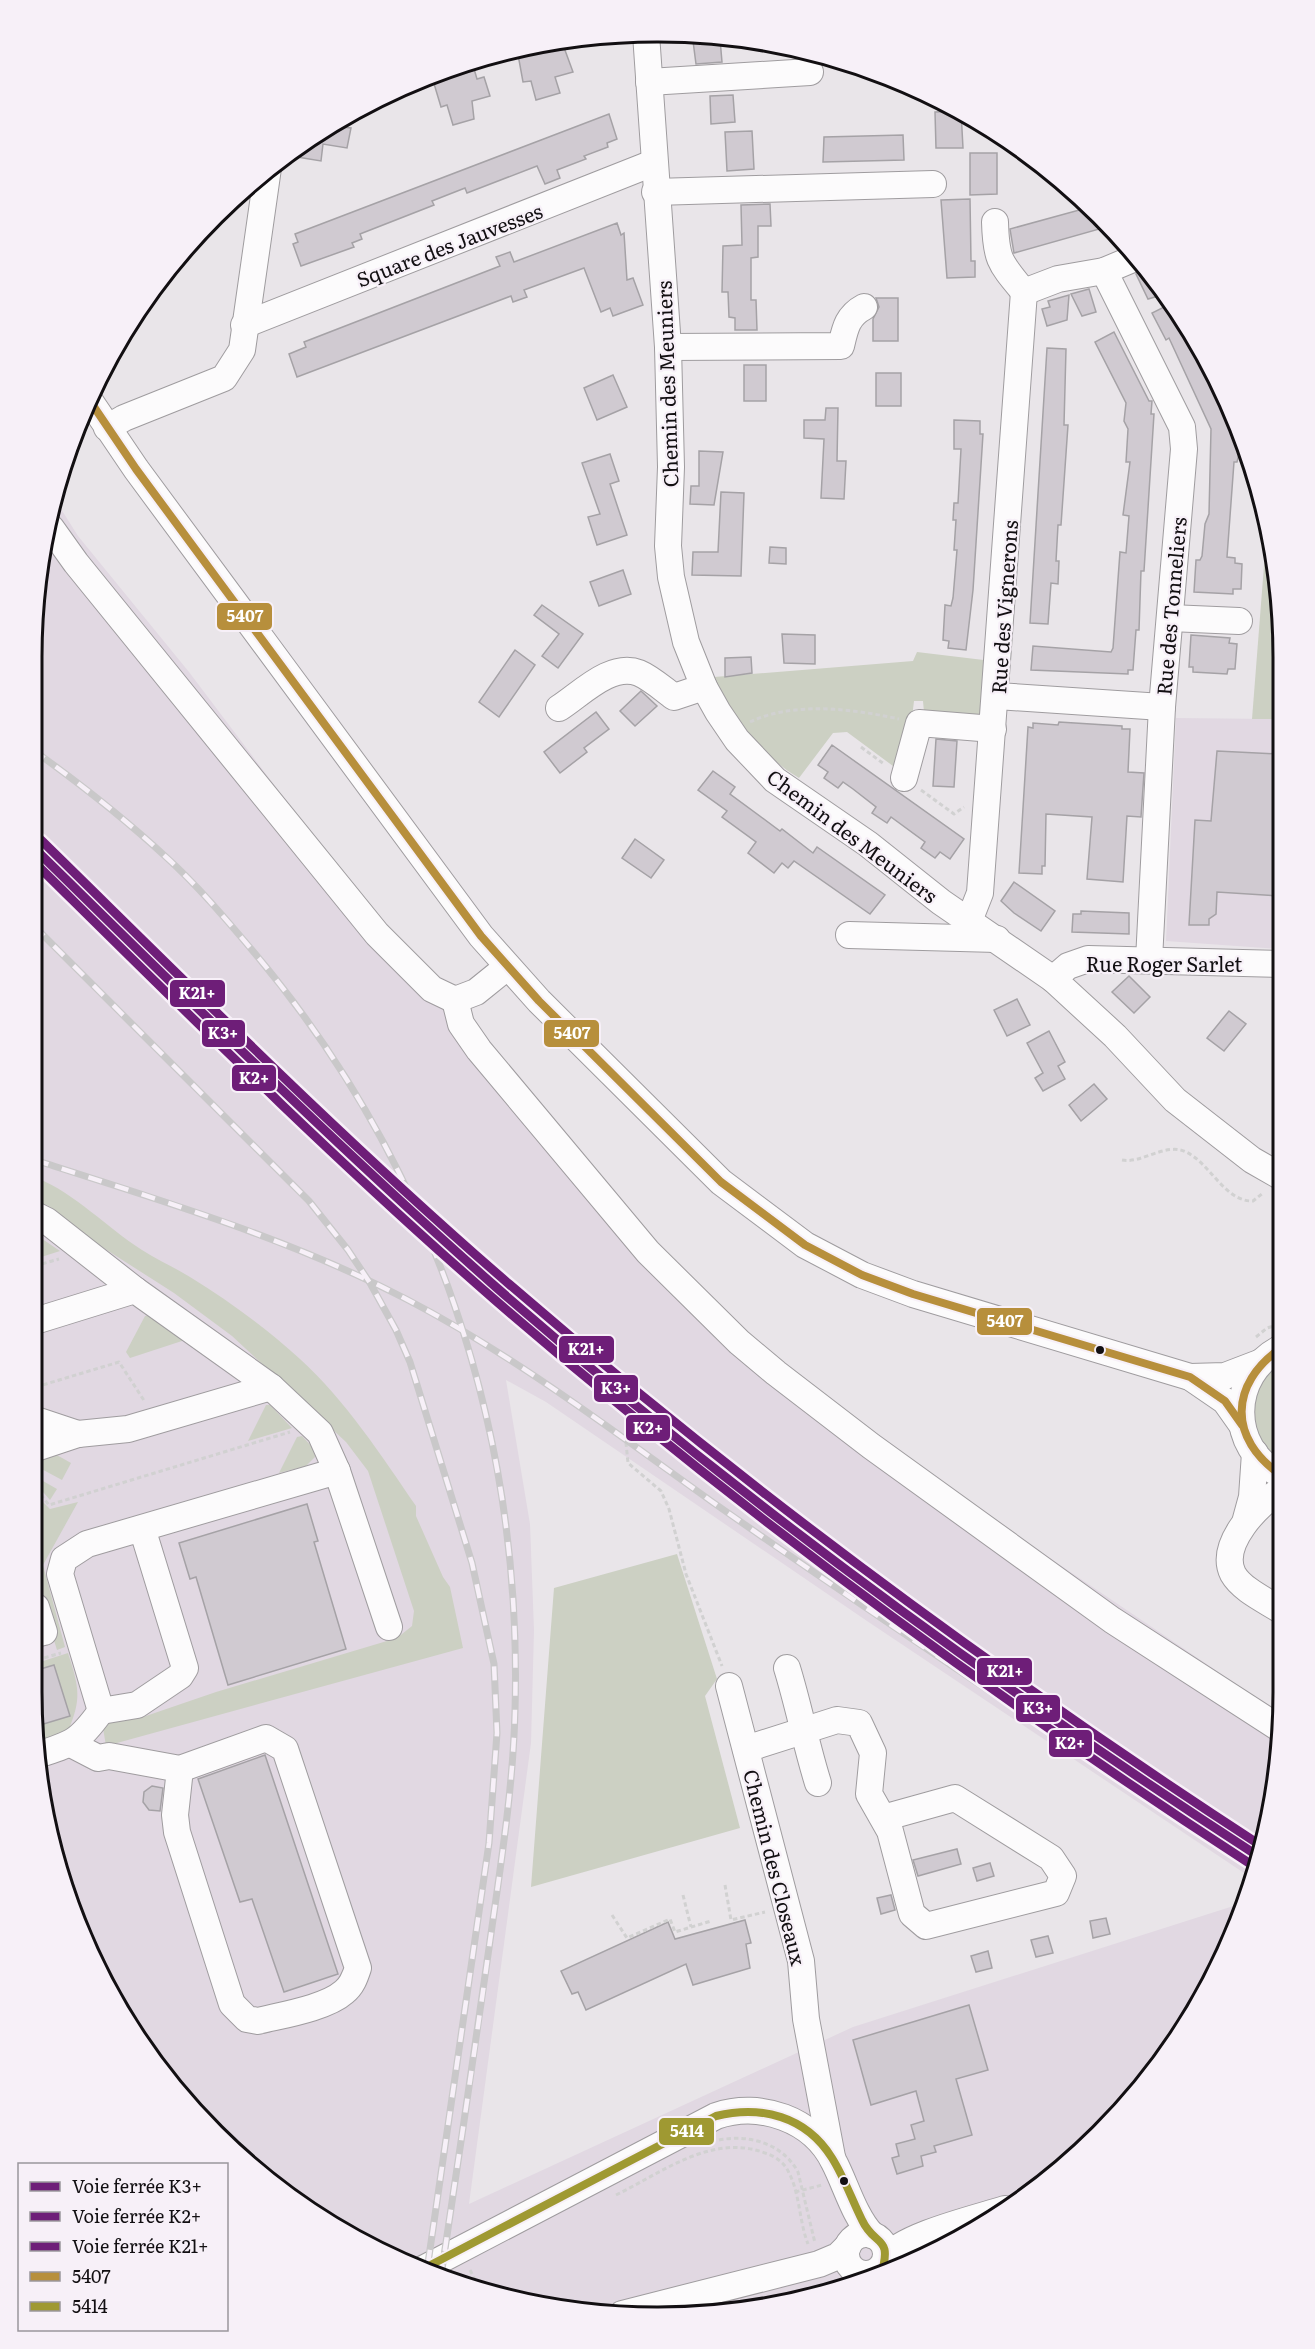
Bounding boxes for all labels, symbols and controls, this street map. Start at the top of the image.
street label: Square des Jauvesses [352,195,546,293]
street label: Chemin des Meuniers [647,280,685,488]
street label: Rue des Tonneliers [1147,516,1193,696]
street label: Rue des Vignerons [982,519,1024,695]
line badge: 5407 [216,602,273,631]
text: 5407 [227,603,264,627]
street label: Chemin des Meuniers [761,761,945,909]
street label: Rue Roger Sarlet [1086,948,1242,978]
line badge: K21+ [169,979,226,1008]
text: K21+ [178,980,216,1004]
line badge: K3+ [201,1019,246,1048]
line badge: 5407 [543,1019,600,1048]
text: K3+ [208,1020,238,1044]
text: 5407 [554,1020,591,1044]
line badge: K2+ [231,1064,277,1092]
text: K2+ [239,1065,269,1089]
line badge: 5407 [976,1307,1033,1336]
text: 5407 [987,1308,1024,1332]
line badge: K21+ [558,1335,615,1364]
text: K21+ [567,1336,605,1360]
unlabelled marker [1094,1344,1106,1356]
line badge: K3+ [593,1374,639,1403]
text: K3+ [601,1375,631,1399]
line badge: K2+ [625,1414,671,1442]
text: K2+ [633,1415,663,1439]
line badge: K21+ [976,1657,1033,1686]
text: K21+ [986,1658,1024,1682]
line badge: K3+ [1015,1694,1061,1723]
text: K3+ [1023,1695,1053,1719]
line badge: K2+ [1048,1729,1093,1758]
text: K2+ [1055,1730,1085,1754]
street label: Chemin des Closeaux [737,1766,815,1969]
line badge: 5414 [658,2117,715,2146]
text: 5414 [670,2118,704,2142]
legend [18,2163,228,2331]
text: Voie ferrée K3+ [72,2172,202,2199]
unlabelled marker [838,2175,850,2187]
text: Voie ferrée K2+ [72,2202,201,2229]
text: Voie ferrée K21+ [72,2232,209,2259]
text: 5407 [72,2262,111,2289]
text: 5414 [72,2292,108,2319]

